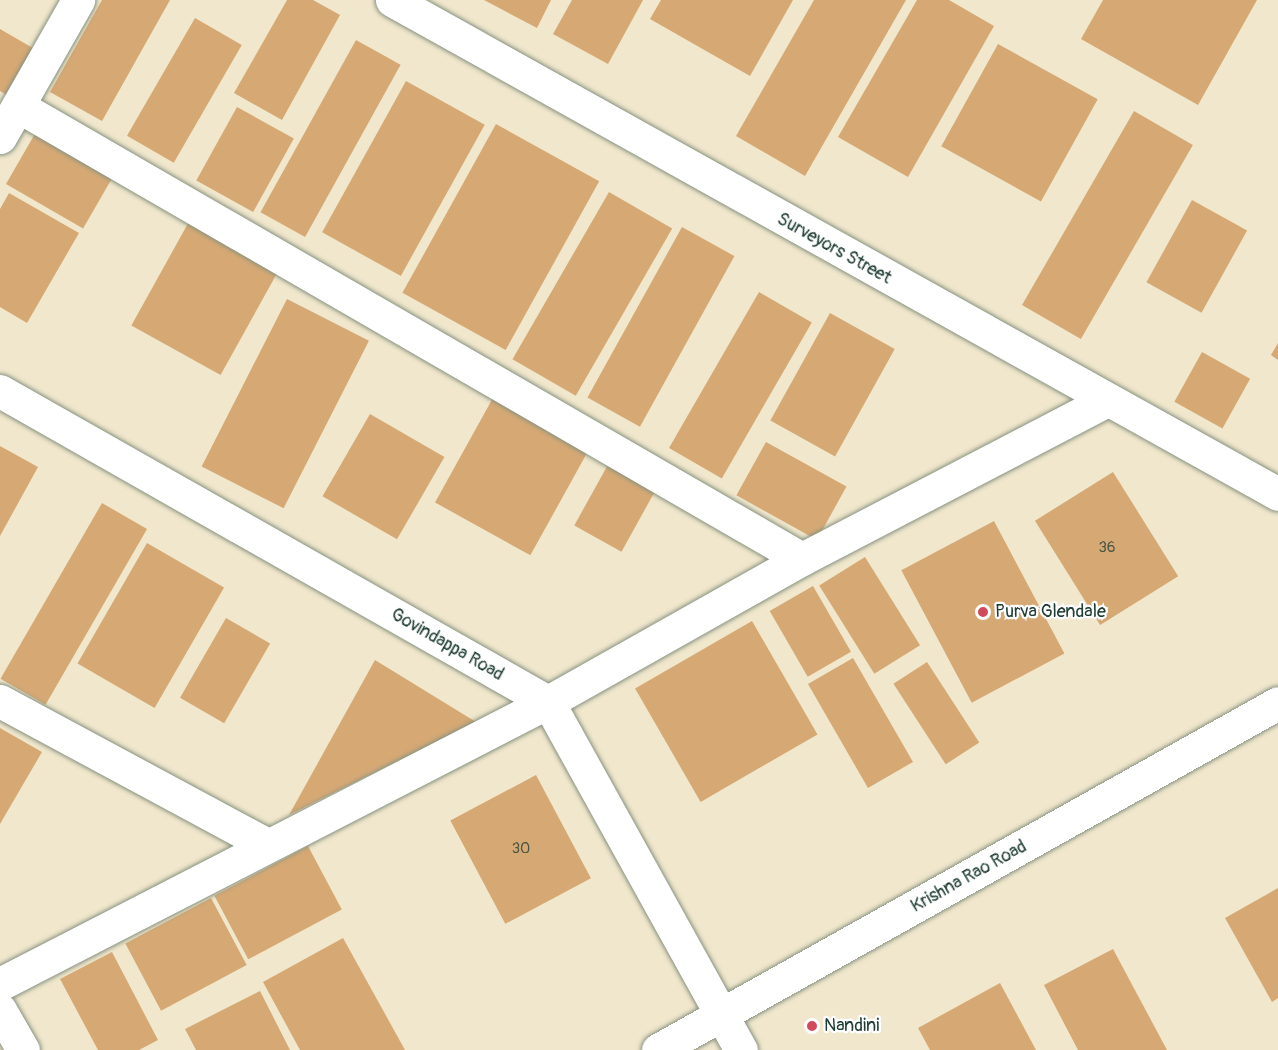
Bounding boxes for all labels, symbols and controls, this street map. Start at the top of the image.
street label: Surveyors Street [773,209,895,289]
house number: 36 [1098,539,1116,557]
place label: Purva Glendale [995,601,1106,623]
street label: Govindappa Road [387,604,507,686]
marker: Purva Glendale [976,605,990,619]
street label: Krishna Rao Road [907,836,1031,918]
house number: 30 [512,840,530,858]
place label: Nandini [824,1015,879,1037]
marker: Nandini [805,1019,819,1033]

